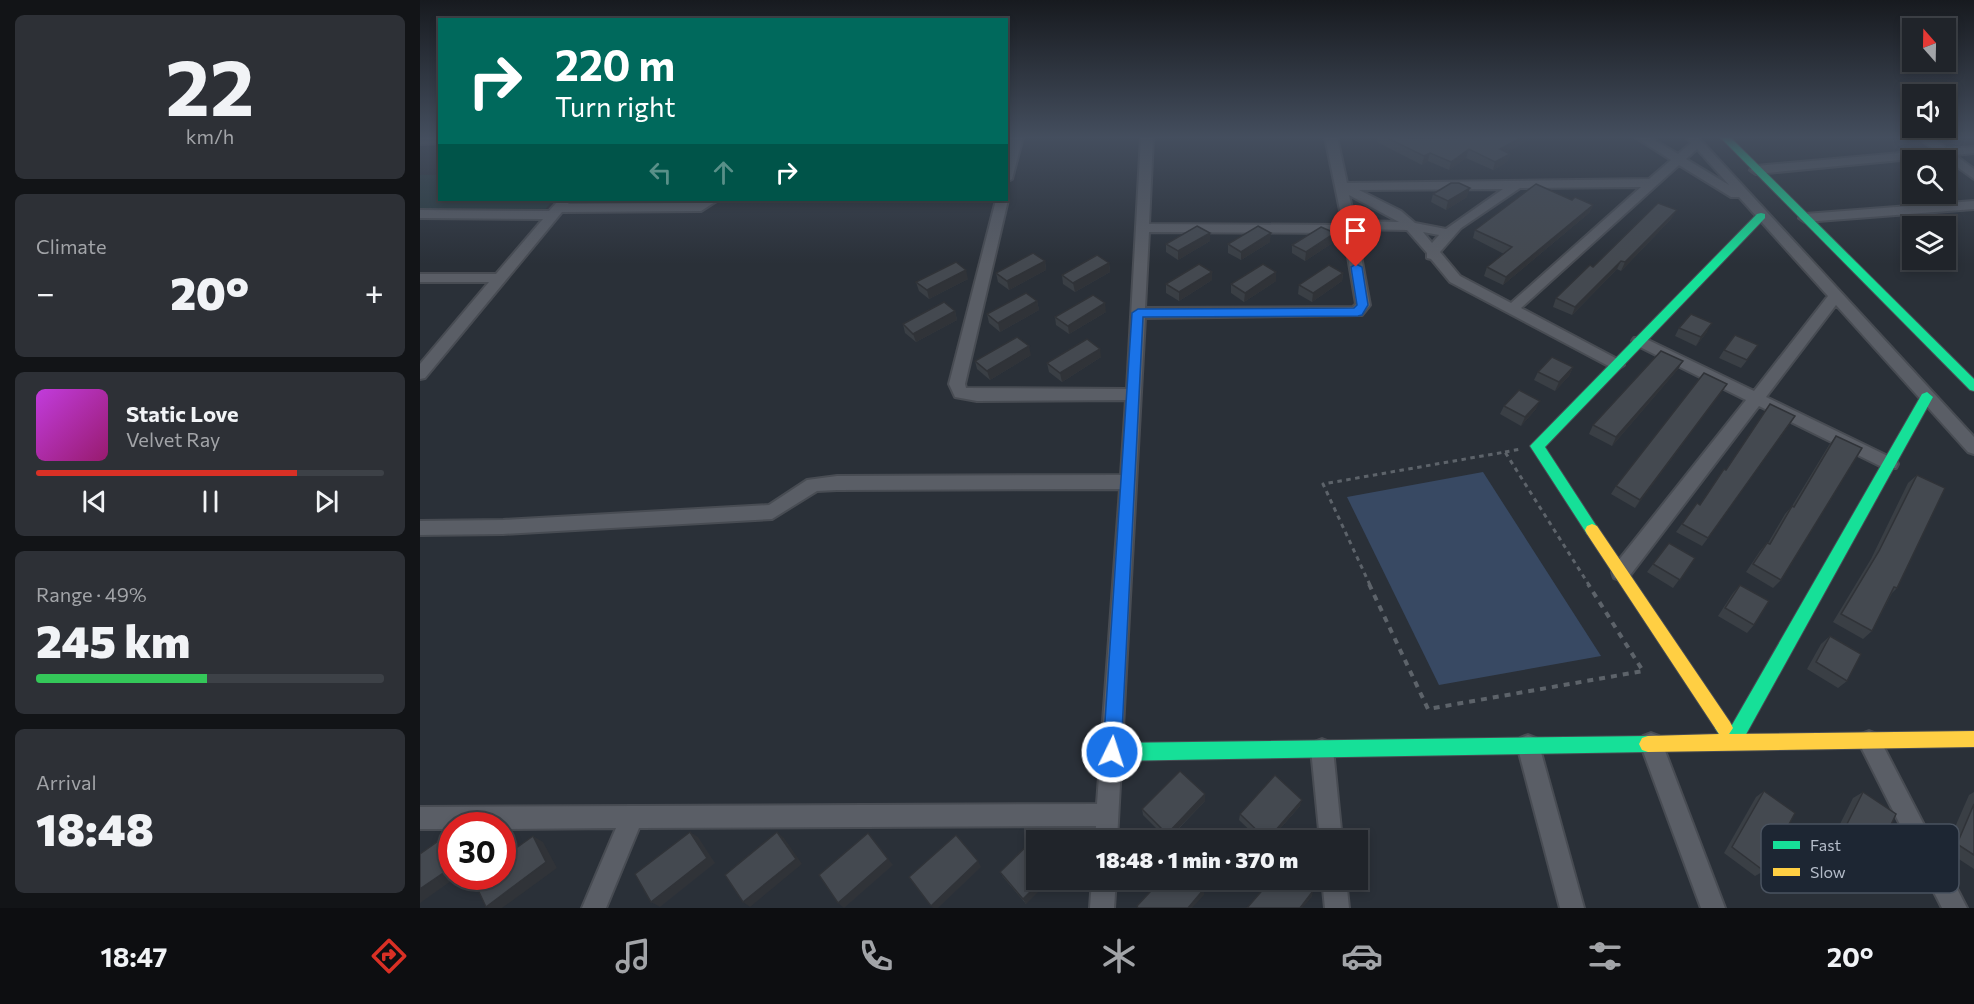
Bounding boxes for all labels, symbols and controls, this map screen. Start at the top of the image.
north arrow [1902,18,1956,72]
map controls [1902,18,1956,270]
text: 22 [166,37,254,132]
text: 220 m [555,38,675,90]
icon: right [456,42,534,120]
button: sound [1902,84,1956,138]
text: Turn right [555,90,675,123]
text: km/h [186,124,234,148]
button: search [1902,150,1956,204]
icon: left [644,156,677,189]
icon: ahead [707,156,740,189]
icon: right [770,156,803,189]
pin [1330,205,1381,267]
icon: arrive [1339,214,1372,247]
button: layers [1902,216,1956,270]
text: Climate [36,234,106,258]
text: 20° [170,264,249,319]
text: − [36,271,55,312]
text: + [365,271,384,312]
text: Static Love [126,400,239,427]
text: Velvet Ray [126,427,220,451]
icon: previous [78,485,111,518]
icon: pause [194,485,227,518]
icon: next [310,485,343,518]
text: Range · 49% [36,582,147,606]
text: 245 km [36,612,190,667]
position arrow [1080,720,1144,784]
text: Arrival [36,770,97,794]
text: 18:48 [36,800,154,855]
speed limit sign: 30 [438,812,516,890]
legend [1761,824,1959,893]
text: Fast [1810,835,1841,854]
text: 18:48 · 1 min · 370 m [1096,846,1298,873]
text: Slow [1810,862,1846,881]
icon: directions [368,935,410,977]
icon: music [612,935,654,977]
icon: phone [855,935,897,977]
icon: climate [1098,935,1140,977]
icon: car [1341,935,1383,977]
icon: filters [1584,935,1626,977]
text: 18:47 [101,940,167,973]
text: 20° [1827,940,1873,973]

